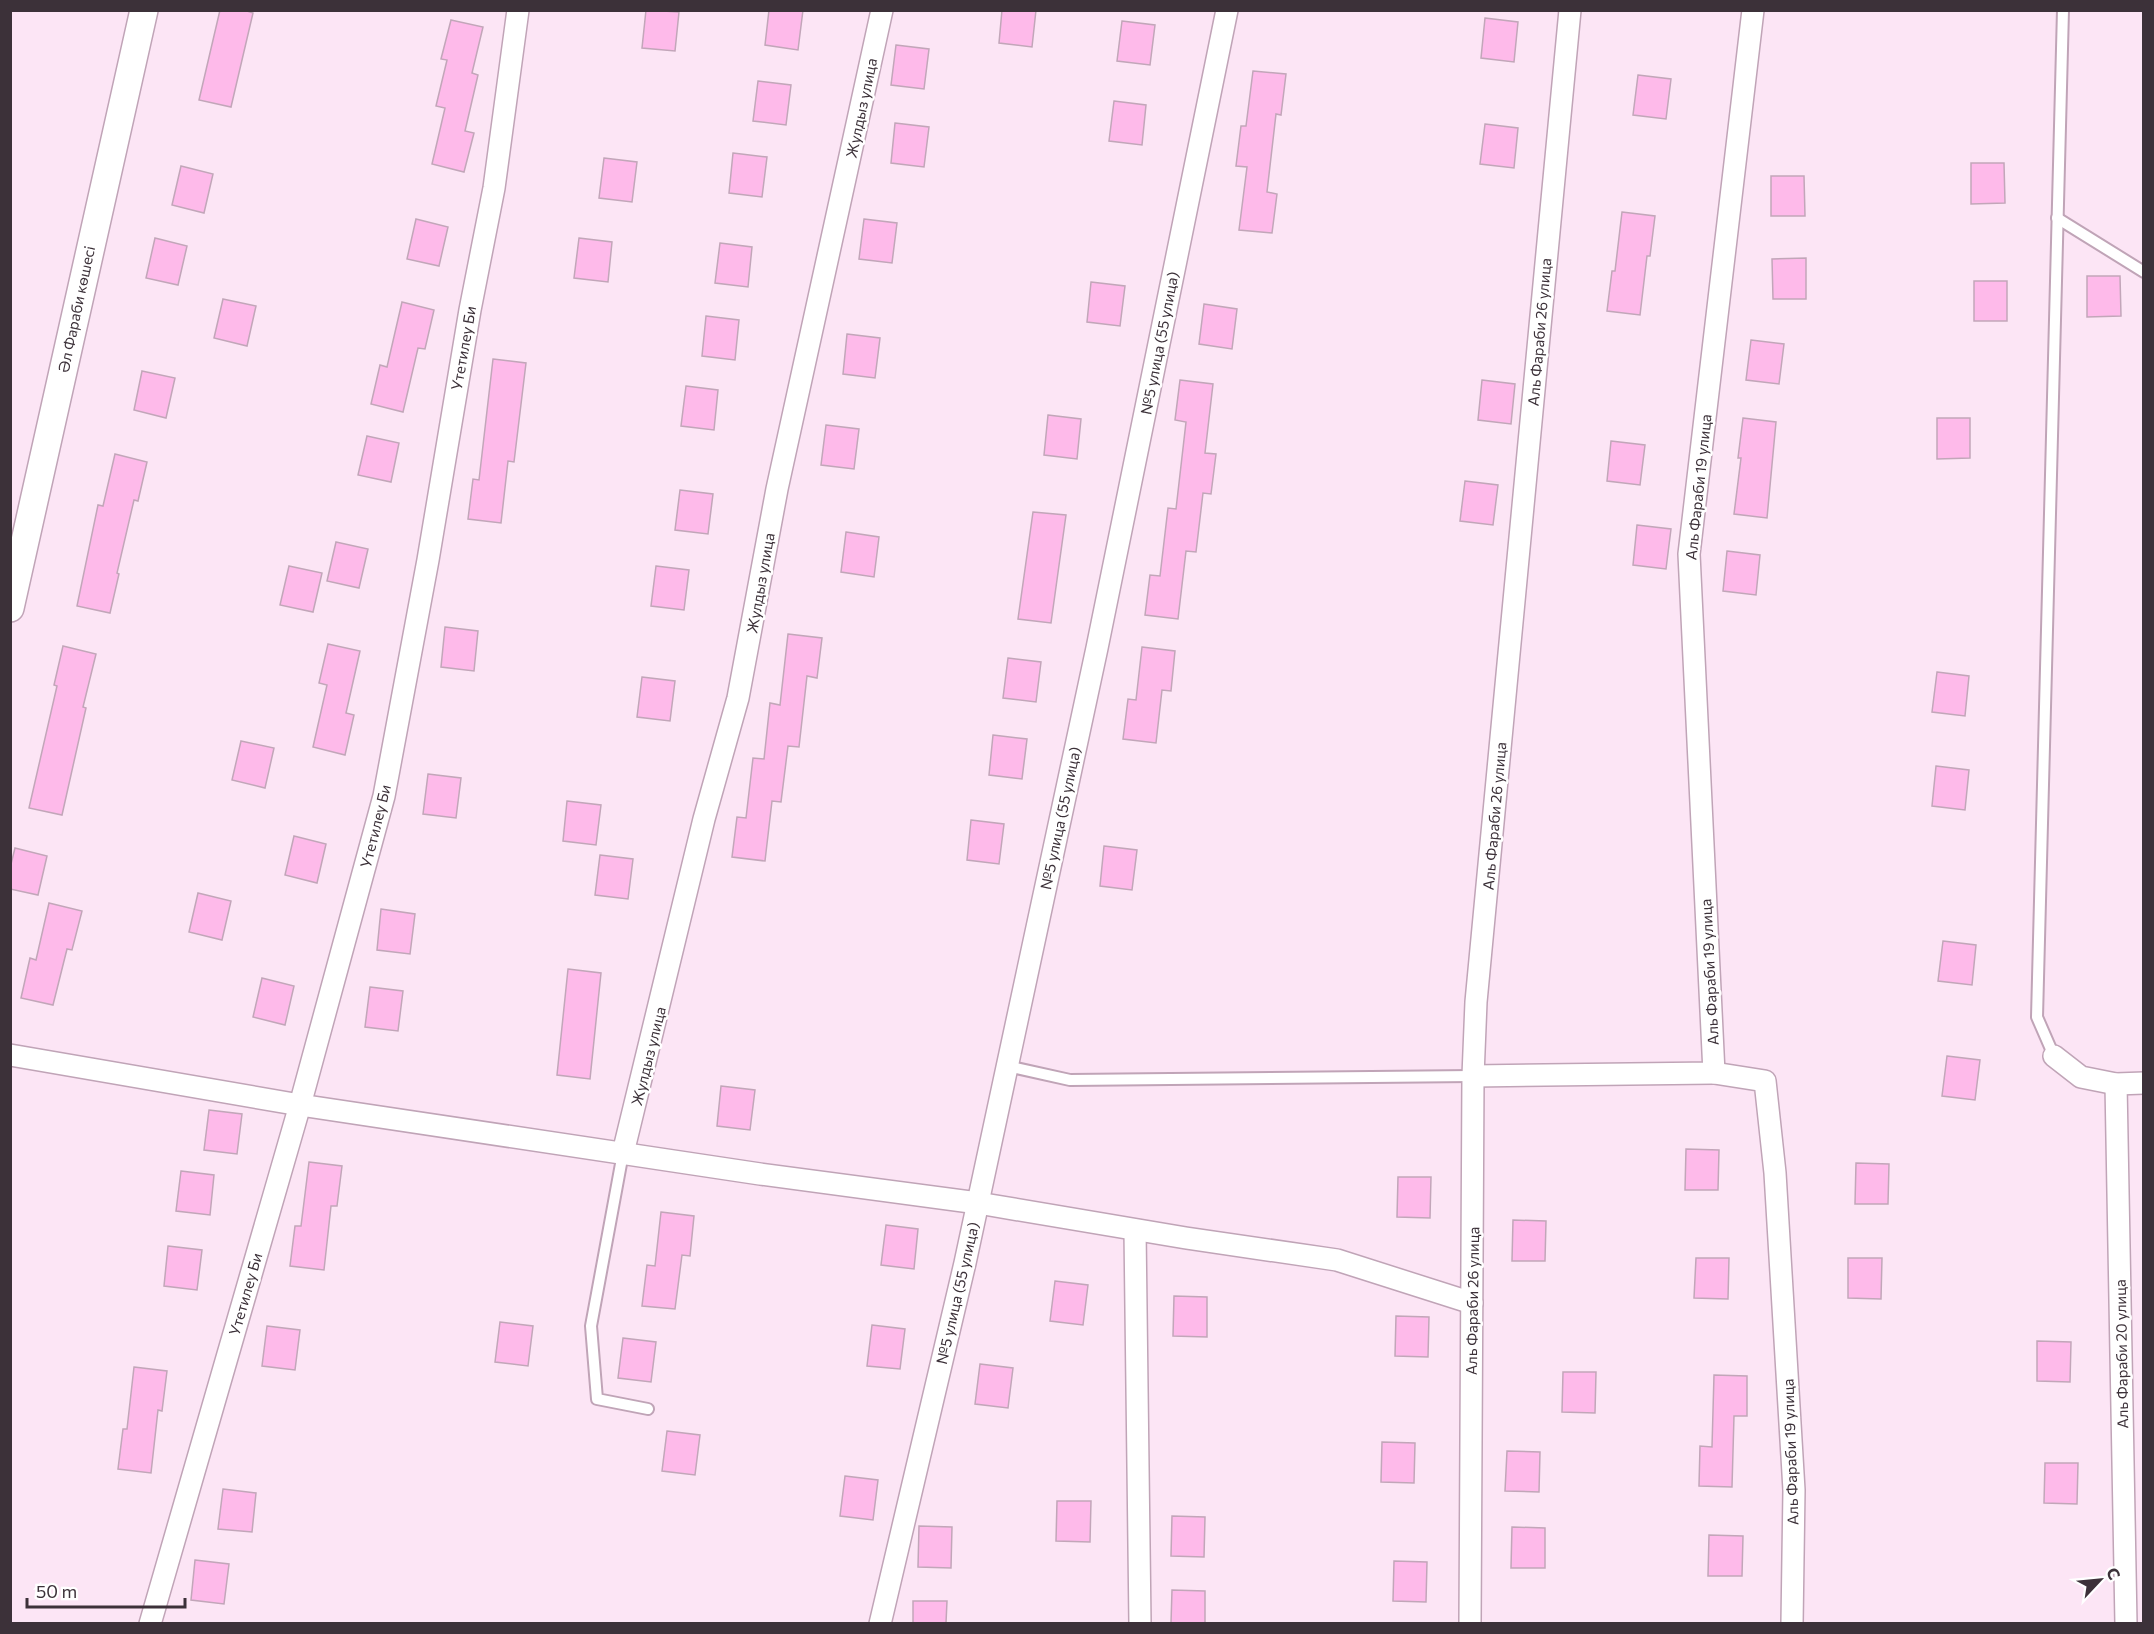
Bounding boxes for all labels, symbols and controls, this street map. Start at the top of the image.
street label: Жулдыз улица [842,56,880,160]
street label: Әл Фараби көшесі [54,244,98,374]
street label: Аль Фараби 26 улица [1524,257,1554,407]
street label: №5 улица (55 улица) [1136,270,1182,416]
street label: Утетилеу Би [447,304,479,392]
street label: Аль Фараби 19 улица [1681,413,1715,561]
street label: Жулдыз улица [742,531,778,635]
street label: Аль Фараби 26 улица [1479,741,1509,891]
street label: №5 улица (55 улица) [1036,745,1084,891]
street label: Утетилеу Би [356,783,394,869]
street label: Аль Фараби 19 улица [1696,898,1722,1046]
street label: Жулдыз улица [627,1004,669,1108]
street label: №5 улица (55 улица) [932,1220,982,1366]
street label: Аль Фараби 26 улица [1462,1227,1482,1375]
street label: Утетилеу Би [225,1251,265,1337]
street label: Аль Фараби 20 улица [2111,1279,2131,1429]
street label: Аль Фараби 19 улица [1778,1378,1802,1526]
north arrow [2070,1550,2130,1610]
text: С [2103,1564,2125,1582]
scale bar [27,1571,184,1609]
text: 50 m [36,1580,77,1602]

